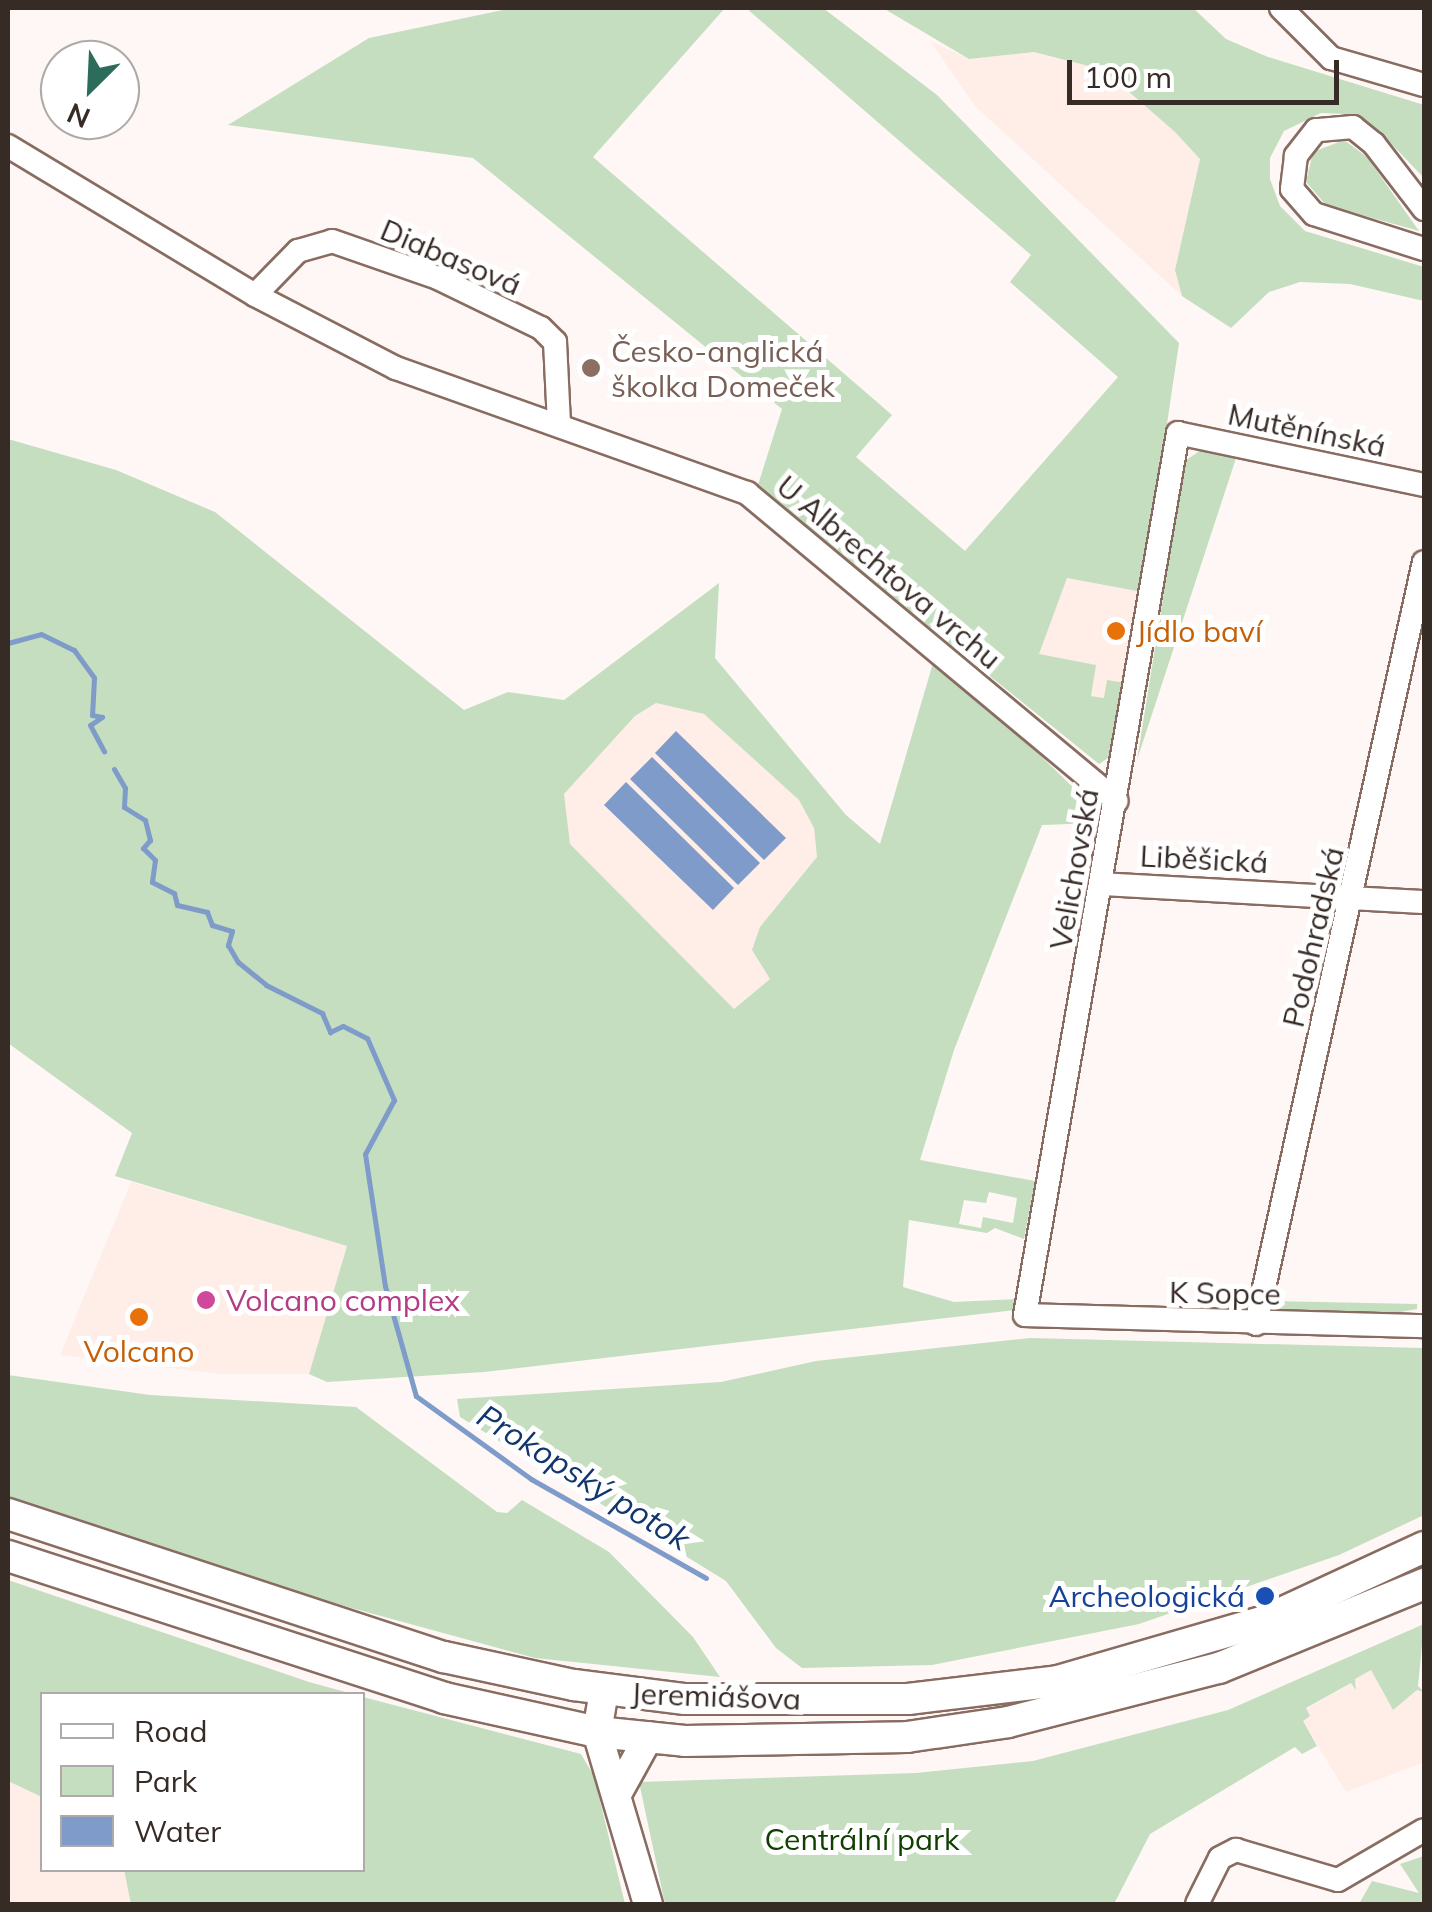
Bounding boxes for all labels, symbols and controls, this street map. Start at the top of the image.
north arrow [40,40,140,140]
scale bar [1072,40,1344,102]
text: 100 m [1084,58,1172,96]
text: N [62,96,95,136]
street label: Diabasová [375,211,527,303]
place label: Česko-anglická školka Domeček [611,333,835,404]
marker: Česko-anglická školka Domeček [580,357,602,379]
street label: Mutěnínská [1225,396,1389,464]
street label: U Albrechtova vrchu [770,468,1008,676]
place label: Jídlo baví [1136,613,1262,649]
marker: Jídlo baví [1105,620,1127,642]
street label: Velichovská [1042,786,1106,952]
street label: Liběšická [1139,838,1269,880]
street label: Podohradská [1275,843,1351,1031]
street label: K Sopce [1169,1274,1281,1312]
place label: Volcano complex [226,1282,460,1318]
marker: Volcano complex [195,1289,217,1311]
marker: Volcano [128,1306,150,1328]
place label: Volcano [84,1333,194,1369]
water label: Prokopský potok [470,1396,698,1558]
place label: Archeologická [1049,1578,1245,1614]
marker: Archeologická [1254,1585,1276,1607]
street label: Jeremiášova [630,1675,802,1717]
legend [40,1692,365,1872]
text: Road [134,1712,208,1750]
text: Park [134,1762,197,1800]
text: Water [134,1812,221,1850]
park label: Centrální park [765,1821,959,1857]

